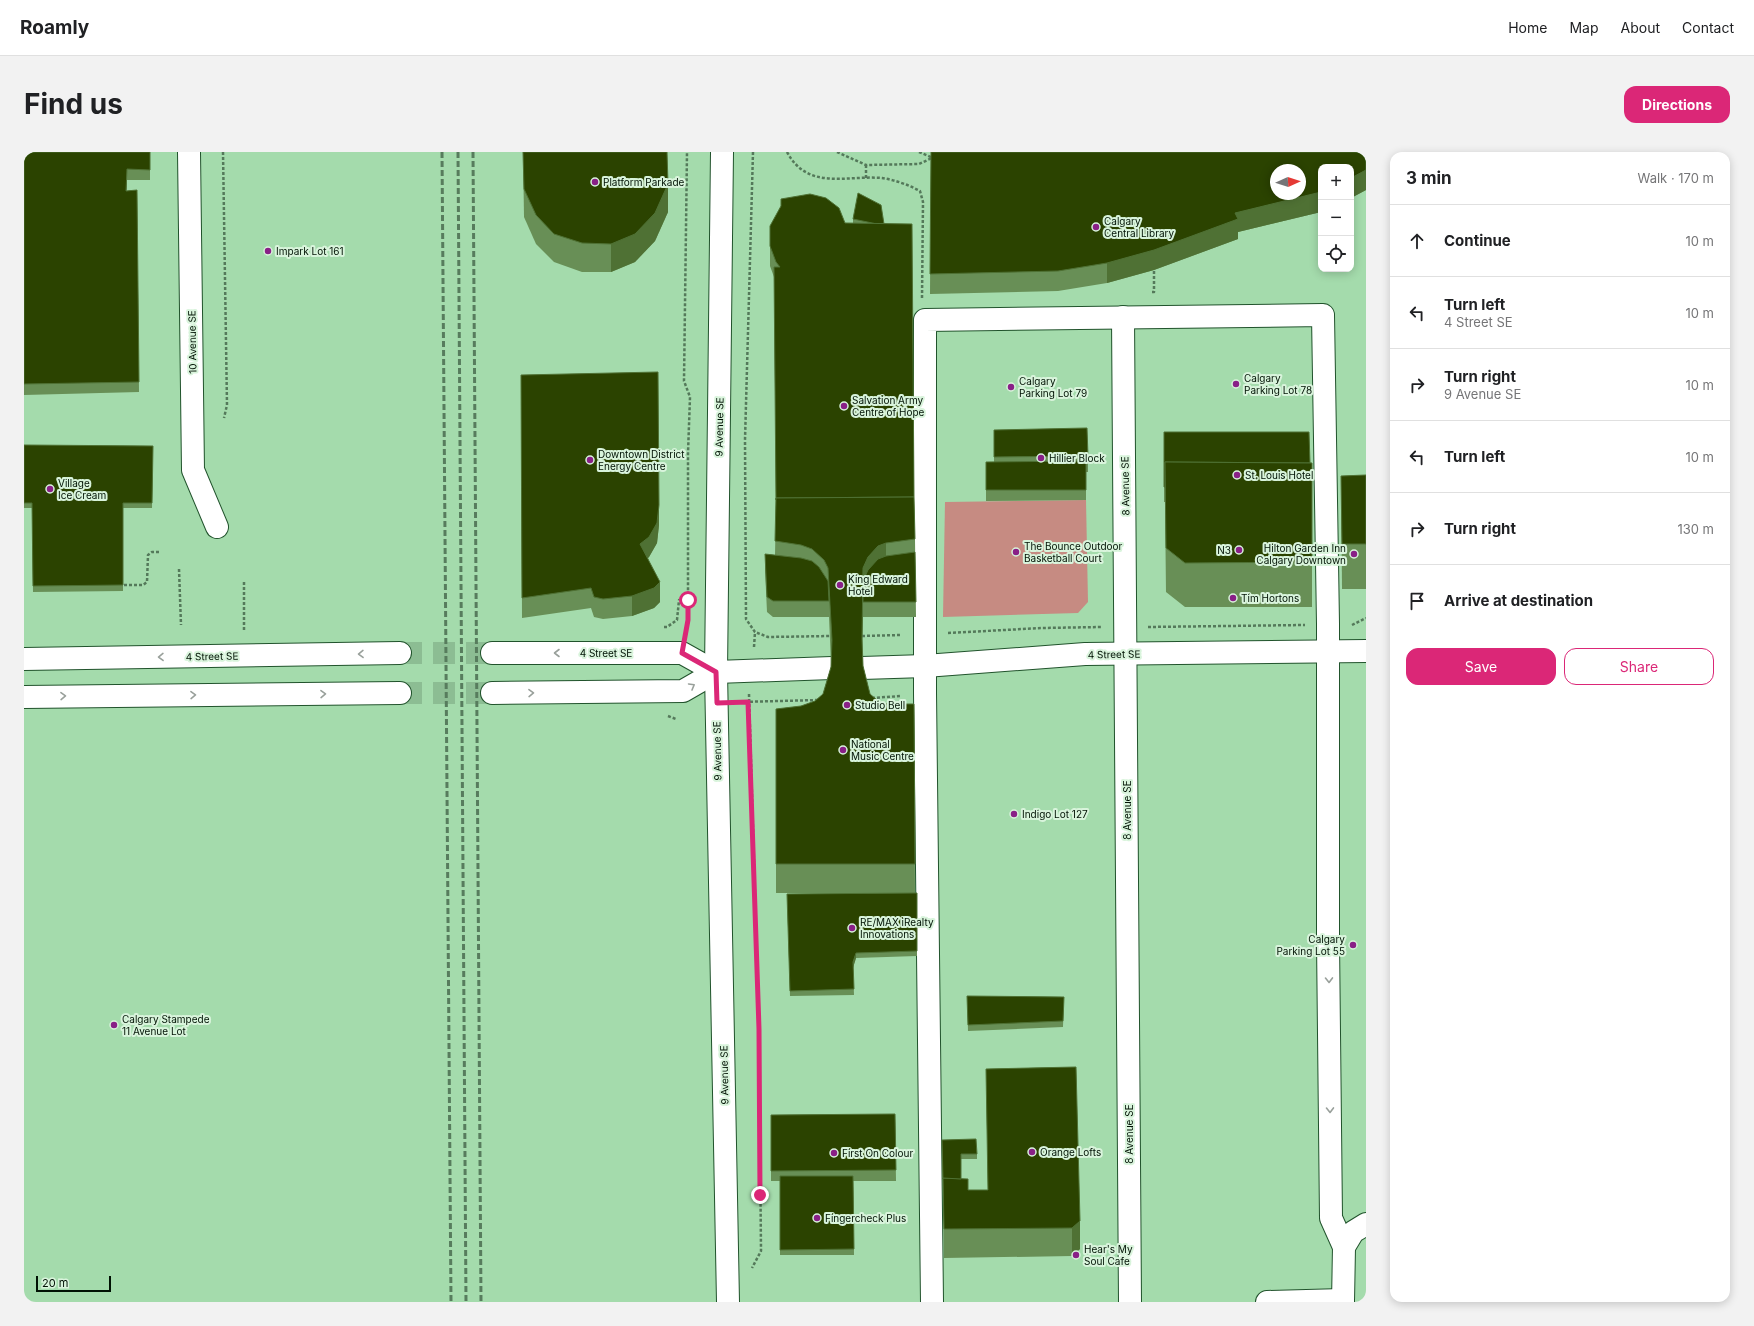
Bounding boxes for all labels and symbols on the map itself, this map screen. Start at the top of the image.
north arrow [1270,164,1306,200]
place label: Platform Parkade [603,176,684,188]
marker: Platform Parkade [590,177,600,187]
place label: Calgary Central Library [1104,215,1174,239]
marker: Calgary Central Library [1091,222,1101,232]
place label: Impark Lot 161 [276,245,344,257]
marker: Impark Lot 161 [263,246,273,256]
street label: 10 Avenue SE [185,310,199,374]
place label: Calgary Parking Lot 78 [1244,372,1312,396]
place label: Calgary Parking Lot 79 [1019,375,1087,399]
marker: Calgary Parking Lot 78 [1231,379,1241,389]
marker: Calgary Parking Lot 79 [1006,382,1016,392]
place label: Salvation Army Centre of Hope [852,394,925,418]
street label: 9 Avenue SE [712,397,726,457]
marker: Salvation Army Centre of Hope [839,401,849,411]
place label: Downtown District Energy Centre [598,448,685,472]
place label: Hillier Block [1049,452,1105,464]
marker: Hillier Block [1036,453,1046,463]
marker: Downtown District Energy Centre [585,455,595,465]
street label: 8 Avenue SE [1118,456,1132,516]
place label: St. Louis Hotel [1245,469,1313,481]
marker: St. Louis Hotel [1232,470,1242,480]
place label: Village Ice Cream [58,477,106,501]
marker: Village Ice Cream [45,484,55,494]
place label: The Bounce Outdoor Basketball Court [1024,540,1123,564]
place label: Hilton Garden Inn Calgary Downtown [1256,542,1346,566]
place label: N3 [1217,544,1231,556]
marker: N3 [1234,545,1244,555]
marker: The Bounce Outdoor Basketball Court [1011,547,1021,557]
marker: Hilton Garden Inn Calgary Downtown [1349,549,1359,559]
place label: King Edward Hotel [848,573,908,597]
marker: King Edward Hotel [835,580,845,590]
route start [679,591,697,609]
place label: Tim Hortons [1241,592,1299,604]
marker: Tim Hortons [1228,593,1238,603]
street label: 4 Street SE [580,647,632,659]
street label: 4 Street SE [1088,648,1140,660]
one-way arrow [554,649,560,657]
street label: 4 Street SE [186,650,238,662]
one-way arrow [358,650,364,658]
one-way arrow [158,653,164,661]
one-way arrow [688,683,695,690]
one-way arrow [528,689,534,697]
one-way arrow [320,690,326,698]
one-way arrow [190,691,196,699]
one-way arrow [60,692,66,700]
place label: Studio Bell [855,699,905,711]
marker: Studio Bell [842,700,852,710]
street label: 9 Avenue SE [710,721,724,781]
place label: National Music Centre [851,738,914,762]
marker: National Music Centre [838,745,848,755]
street label: 8 Avenue SE [1121,780,1133,840]
place label: Indigo Lot 127 [1022,808,1088,820]
marker: Indigo Lot 127 [1009,809,1019,819]
place label: RE/MAX iRealty Innovations [860,916,934,940]
marker: RE/MAX iRealty Innovations [847,923,857,933]
place label: Calgary Parking Lot 55 [1276,933,1345,957]
marker: Calgary Parking Lot 55 [1348,940,1358,950]
one-way arrow [1324,977,1333,983]
place label: Calgary Stampede 11 Avenue Lot [122,1013,210,1037]
marker: Calgary Stampede 11 Avenue Lot [109,1020,119,1030]
street label: 9 Avenue SE [717,1045,731,1105]
street label: 8 Avenue SE [1123,1104,1135,1164]
one-way arrow [1326,1107,1334,1113]
place label: Orange Lofts [1040,1146,1101,1158]
place label: First On Colour [842,1147,913,1159]
marker: Orange Lofts [1027,1147,1037,1157]
marker: First On Colour [829,1148,839,1158]
route end [751,1186,769,1204]
place label: Fingercheck Plus [825,1212,906,1224]
marker: Fingercheck Plus [812,1213,822,1223]
place label: Hear's My Soul Cafe [1084,1243,1133,1267]
marker: Hear's My Soul Cafe [1071,1250,1081,1260]
scale bar [36,1274,111,1293]

